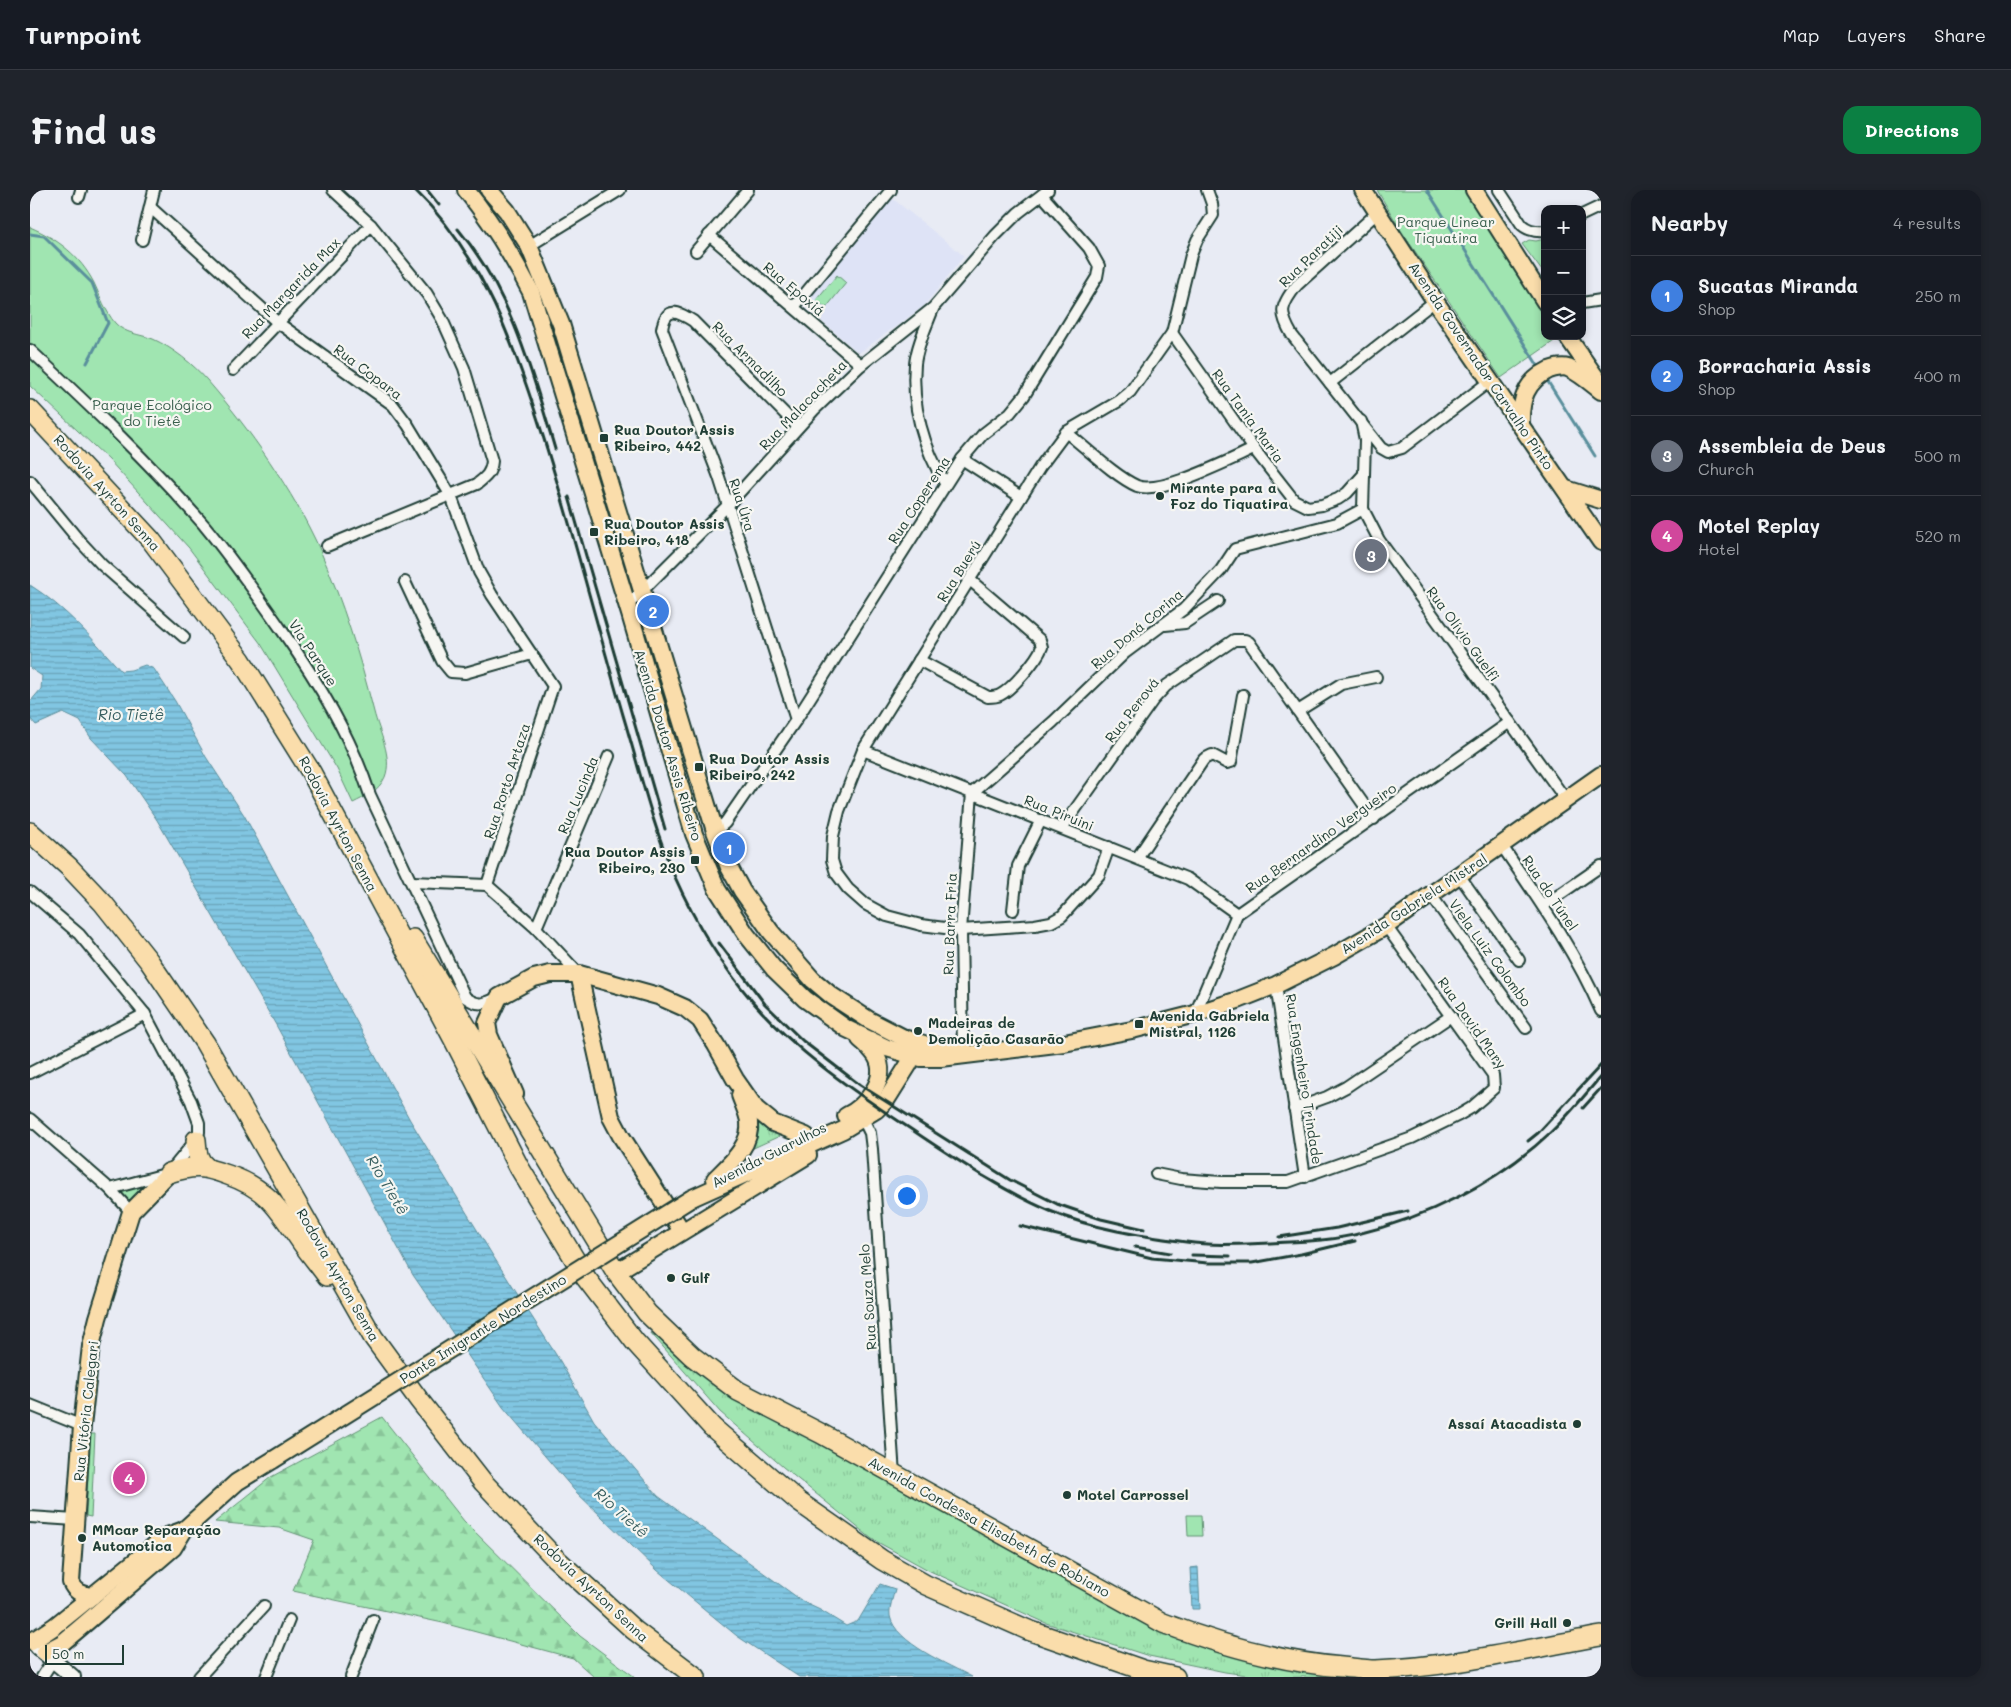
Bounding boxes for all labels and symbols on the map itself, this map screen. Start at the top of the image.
park label: Parque Linear Tiquatira [1397,212,1495,247]
street label: Rua Paratiji [1274,220,1347,291]
street label: Rua Margarida Max [237,233,344,342]
street label: Rua Epoxiá [760,257,829,320]
street label: Avenida Governador Carvalho Pinto [1405,258,1558,473]
street label: Rua Armadilho [709,317,792,400]
street label: Rua Copara [330,340,406,404]
street label: Rua Malacacheta [755,355,851,454]
street label: Rua Tania Maria [1208,365,1289,466]
park label: Parque Ecológico do Tietê [92,395,212,430]
place label: Rua Doutor Assis Ribeiro, 442 [614,420,735,455]
street label: Rodovia Ayrton Senna [50,430,165,555]
marker: Rua Doutor Assis Ribeiro, 442 [598,432,610,444]
street label: Rua Coperema [883,452,954,547]
street label: Rua Úra [725,476,760,534]
place label: Mirante para a Foz do Tiquatira [1170,478,1289,513]
marker: Mirante para a Foz do Tiquatira [1154,490,1166,502]
place label: Rua Doutor Assis Ribeiro, 418 [604,514,725,549]
marker: Rua Doutor Assis Ribeiro, 418 [588,526,600,538]
street label: Rua Buerú [932,536,985,605]
pin: 3 [1355,536,1387,574]
street label: Rua Olívio Guelfi [1422,582,1504,685]
street label: Rua Doná Corina [1087,584,1187,673]
pin: 2 [637,592,669,630]
street label: Via Parque [285,616,342,690]
street label: Avenida Doutor Assis Ribeiro [630,647,707,843]
street label: Rua Perová [1100,673,1163,746]
water label: Rio Tietê [98,704,164,724]
street label: Rua Porto Artaza [479,720,534,841]
place label: Rua Doutor Assis Ribeiro, 242 [709,749,830,784]
street label: Rodovia Ayrton Senna [295,753,382,895]
street label: Rua Lucinda [553,753,602,837]
marker: Rua Doutor Assis Ribeiro, 242 [693,761,705,773]
street label: Rua Bernardino Vergueiro [1241,778,1400,897]
street label: Rua Piruini [1021,790,1097,835]
pin: 1 [713,829,745,867]
place label: Rua Doutor Assis Ribeiro, 230 [564,842,685,877]
street label: Avenida Gabriela Mistral [1337,849,1491,958]
street label: Rua do Túnel [1518,851,1583,934]
marker: Rua Doutor Assis Ribeiro, 230 [689,854,701,866]
street label: Rua Barra Fria [938,872,961,975]
street label: Viela Luiz Colombo [1445,895,1536,1010]
street label: Rua David Mary [1434,973,1511,1072]
street label: Rua Engenheiro Trindade [1282,992,1327,1166]
place label: Avenida Gabriela Mistral, 1126 [1149,1006,1270,1041]
place label: Madeiras de Demolição Casarão [928,1013,1065,1048]
marker: Avenida Gabriela Mistral, 1126 [1133,1018,1145,1030]
marker: Madeiras de Demolição Casarão [912,1025,924,1037]
street label: Avenida Guarulhos [708,1117,829,1192]
water label: Rio Tietê [362,1151,413,1218]
your location [894,1183,920,1209]
street label: Rodovia Ayrton Senna [292,1205,384,1345]
street label: Rua Souza Melo [854,1243,881,1351]
place label: Gulf [681,1268,711,1287]
street label: Ponte Imigrante Nordestino [396,1269,570,1388]
marker: Gulf [665,1272,677,1284]
street label: Rua Vitória Calegari [69,1340,102,1482]
place label: Assaí Atacadista [1448,1414,1567,1433]
marker: Assaí Atacadista [1571,1418,1583,1430]
street label: Avenida Condessa Elisabeth de Robiano [865,1452,1114,1601]
pin: 4 [113,1459,145,1497]
water label: Rio Tietê [590,1483,653,1542]
place label: Motel Carrossel [1077,1485,1189,1504]
marker: Motel Carrossel [1061,1489,1073,1501]
place label: MMcar Reparação Automotica [92,1520,221,1555]
street label: Rodovia Ayrton Senna [530,1529,653,1646]
marker: MMcar Reparação Automotica [76,1532,88,1544]
place label: Grill Hall [1494,1613,1557,1632]
marker: Grill Hall [1561,1617,1573,1629]
scale bar [45,1642,124,1665]

